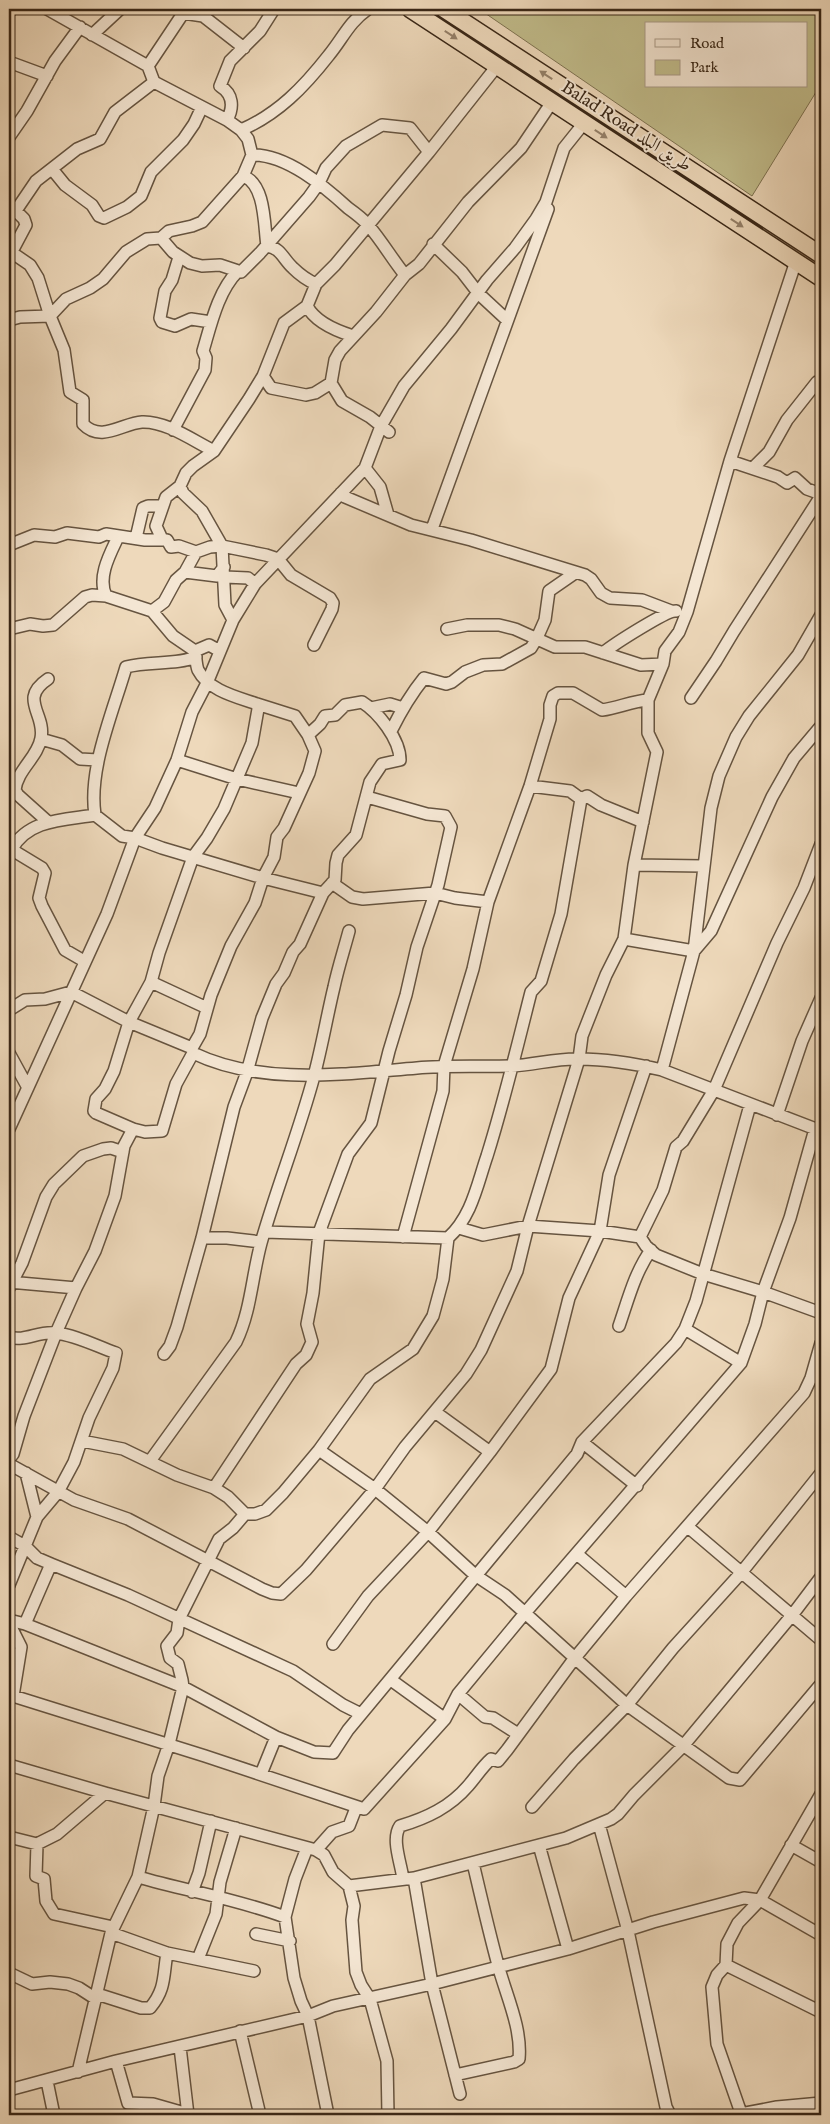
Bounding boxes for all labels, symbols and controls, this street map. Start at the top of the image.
legend [645,22,808,88]
one-way arrow [444,31,457,40]
text: Road [690,34,725,53]
text: Park [690,58,720,77]
one-way arrow [540,70,553,80]
street label: Balad Road طريق البلد [556,76,696,178]
one-way arrow [595,129,608,139]
one-way arrow [731,218,744,228]

